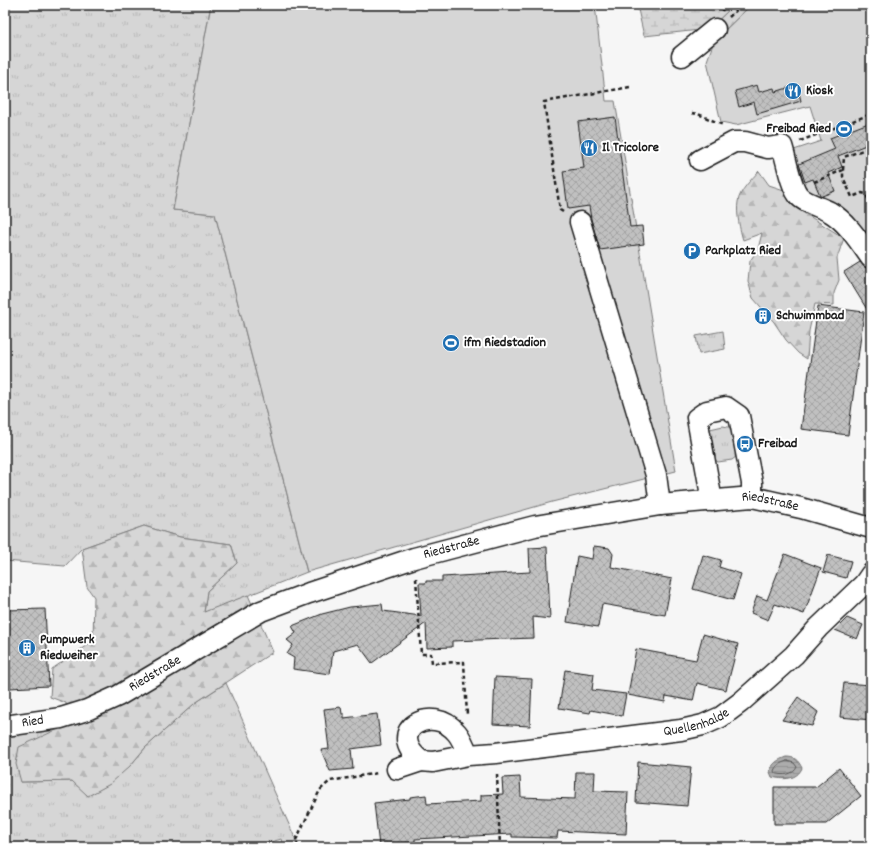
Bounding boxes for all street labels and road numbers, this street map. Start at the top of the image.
street label: Riedstraße [741,487,801,517]
street label: Riedstraße [421,531,482,565]
street label: Riedstraße [125,651,185,697]
street label: Quellenhalde [662,704,734,742]
street label: Ried [20,711,45,734]

